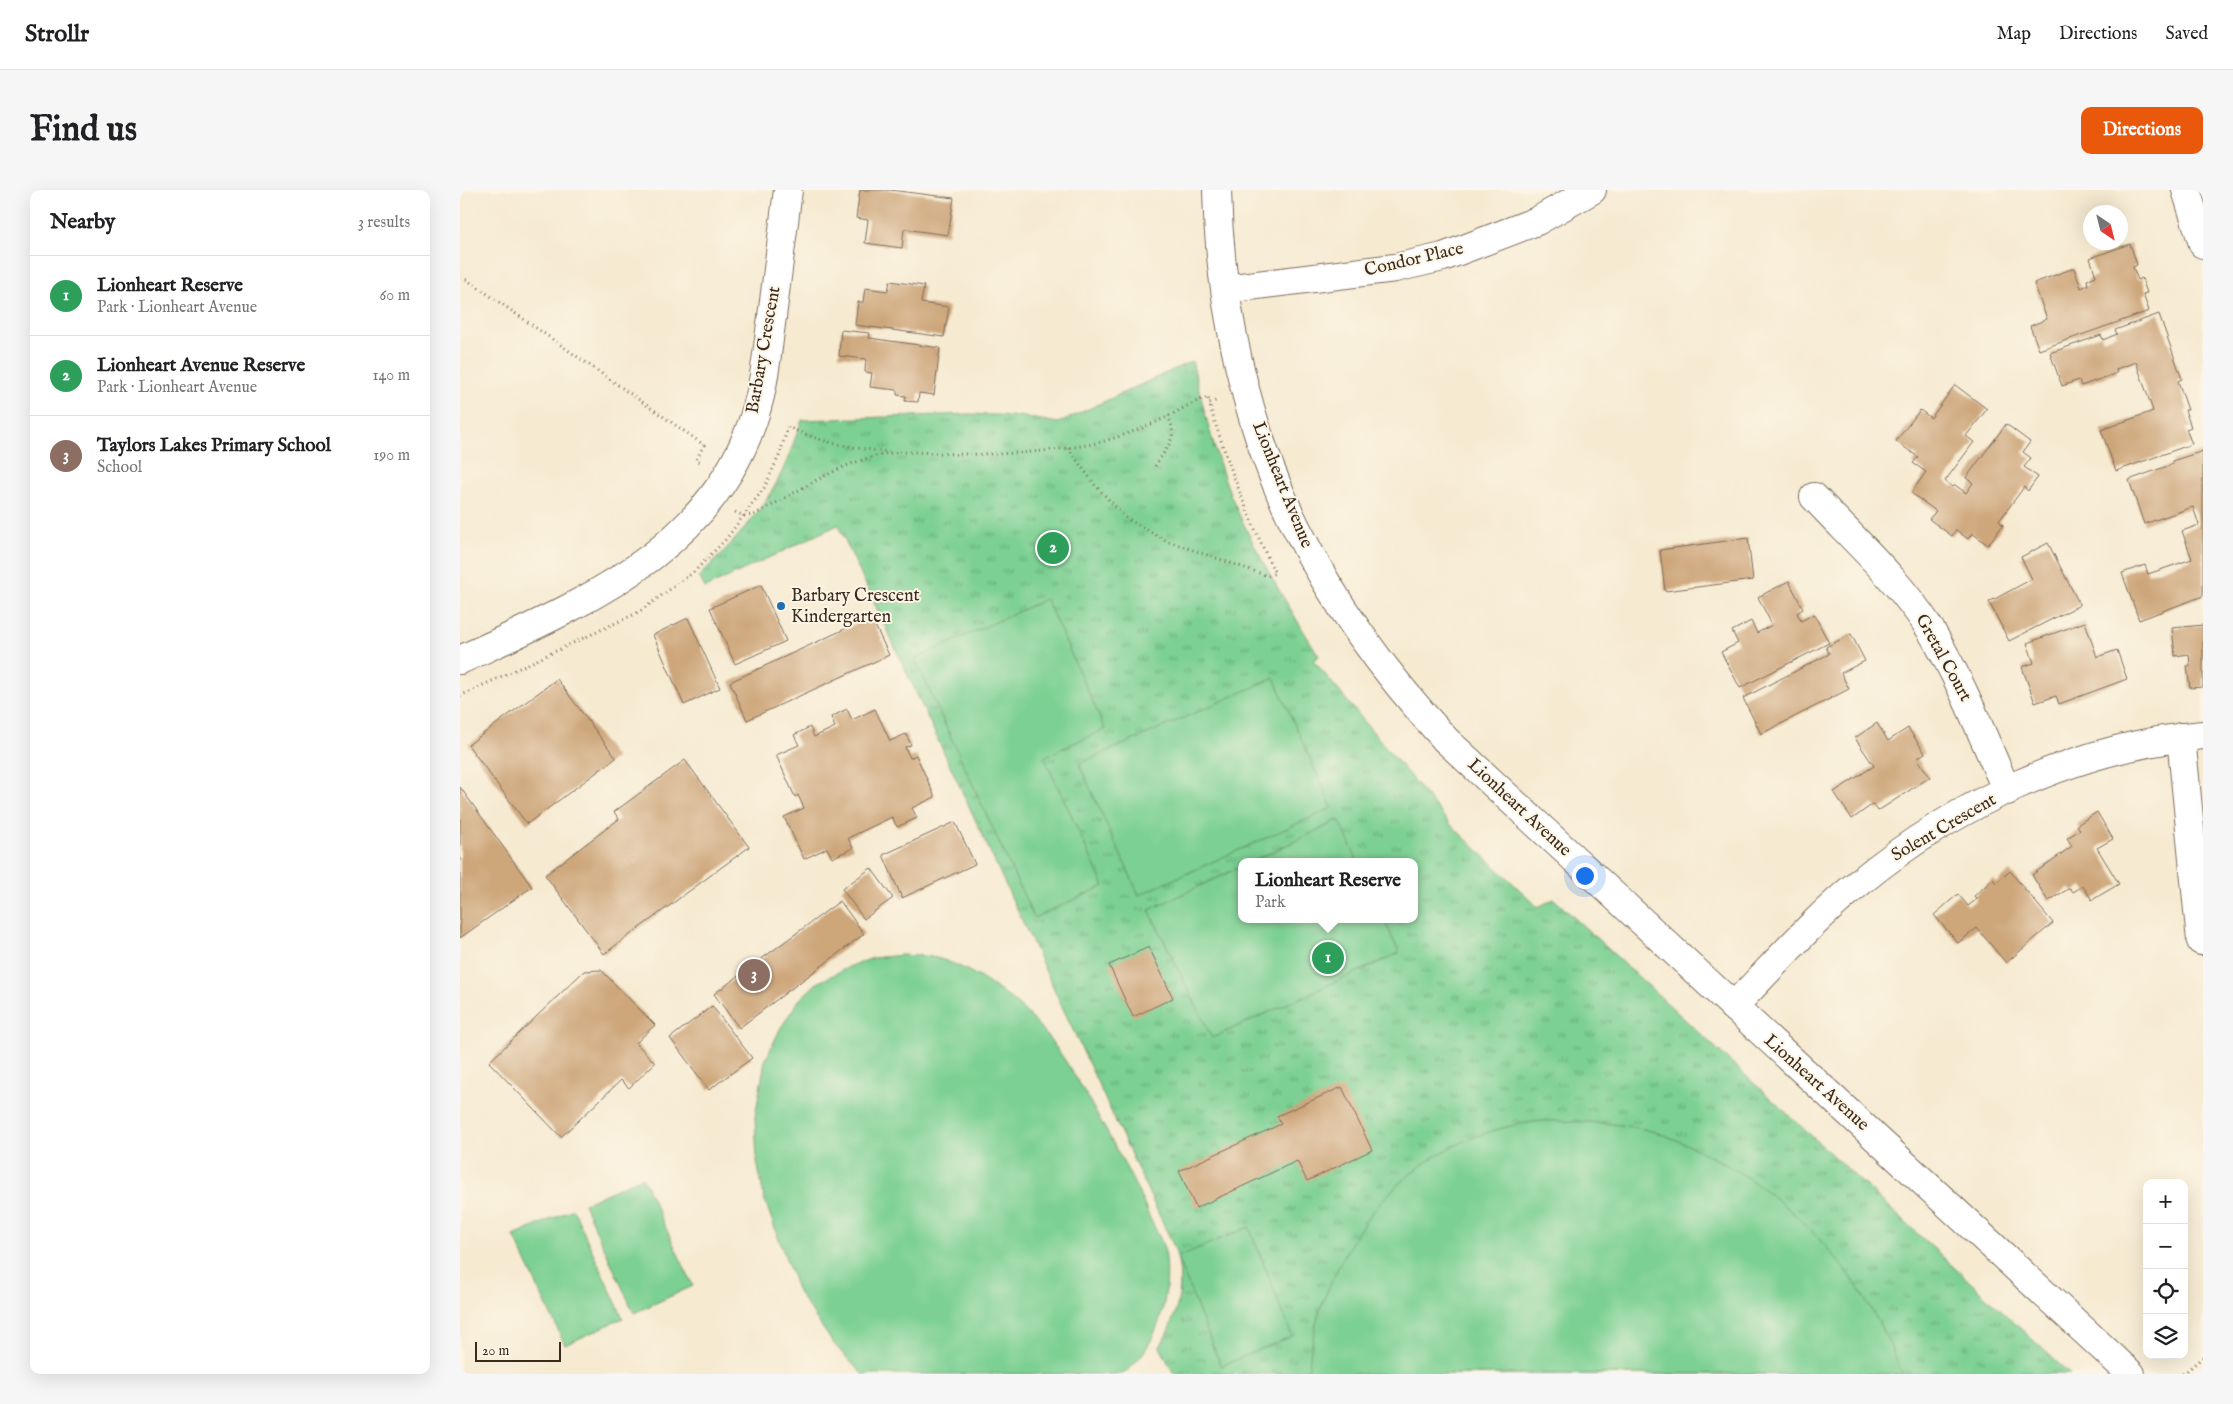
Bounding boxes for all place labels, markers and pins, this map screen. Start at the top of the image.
pin: 2 [1037,529,1069,567]
place label: Barbary Crescent Kindergarten [791,585,920,629]
marker: Barbary Crescent Kindergarten [775,600,787,612]
pin: 1 [1312,939,1344,977]
pin: 3 [738,956,770,994]

